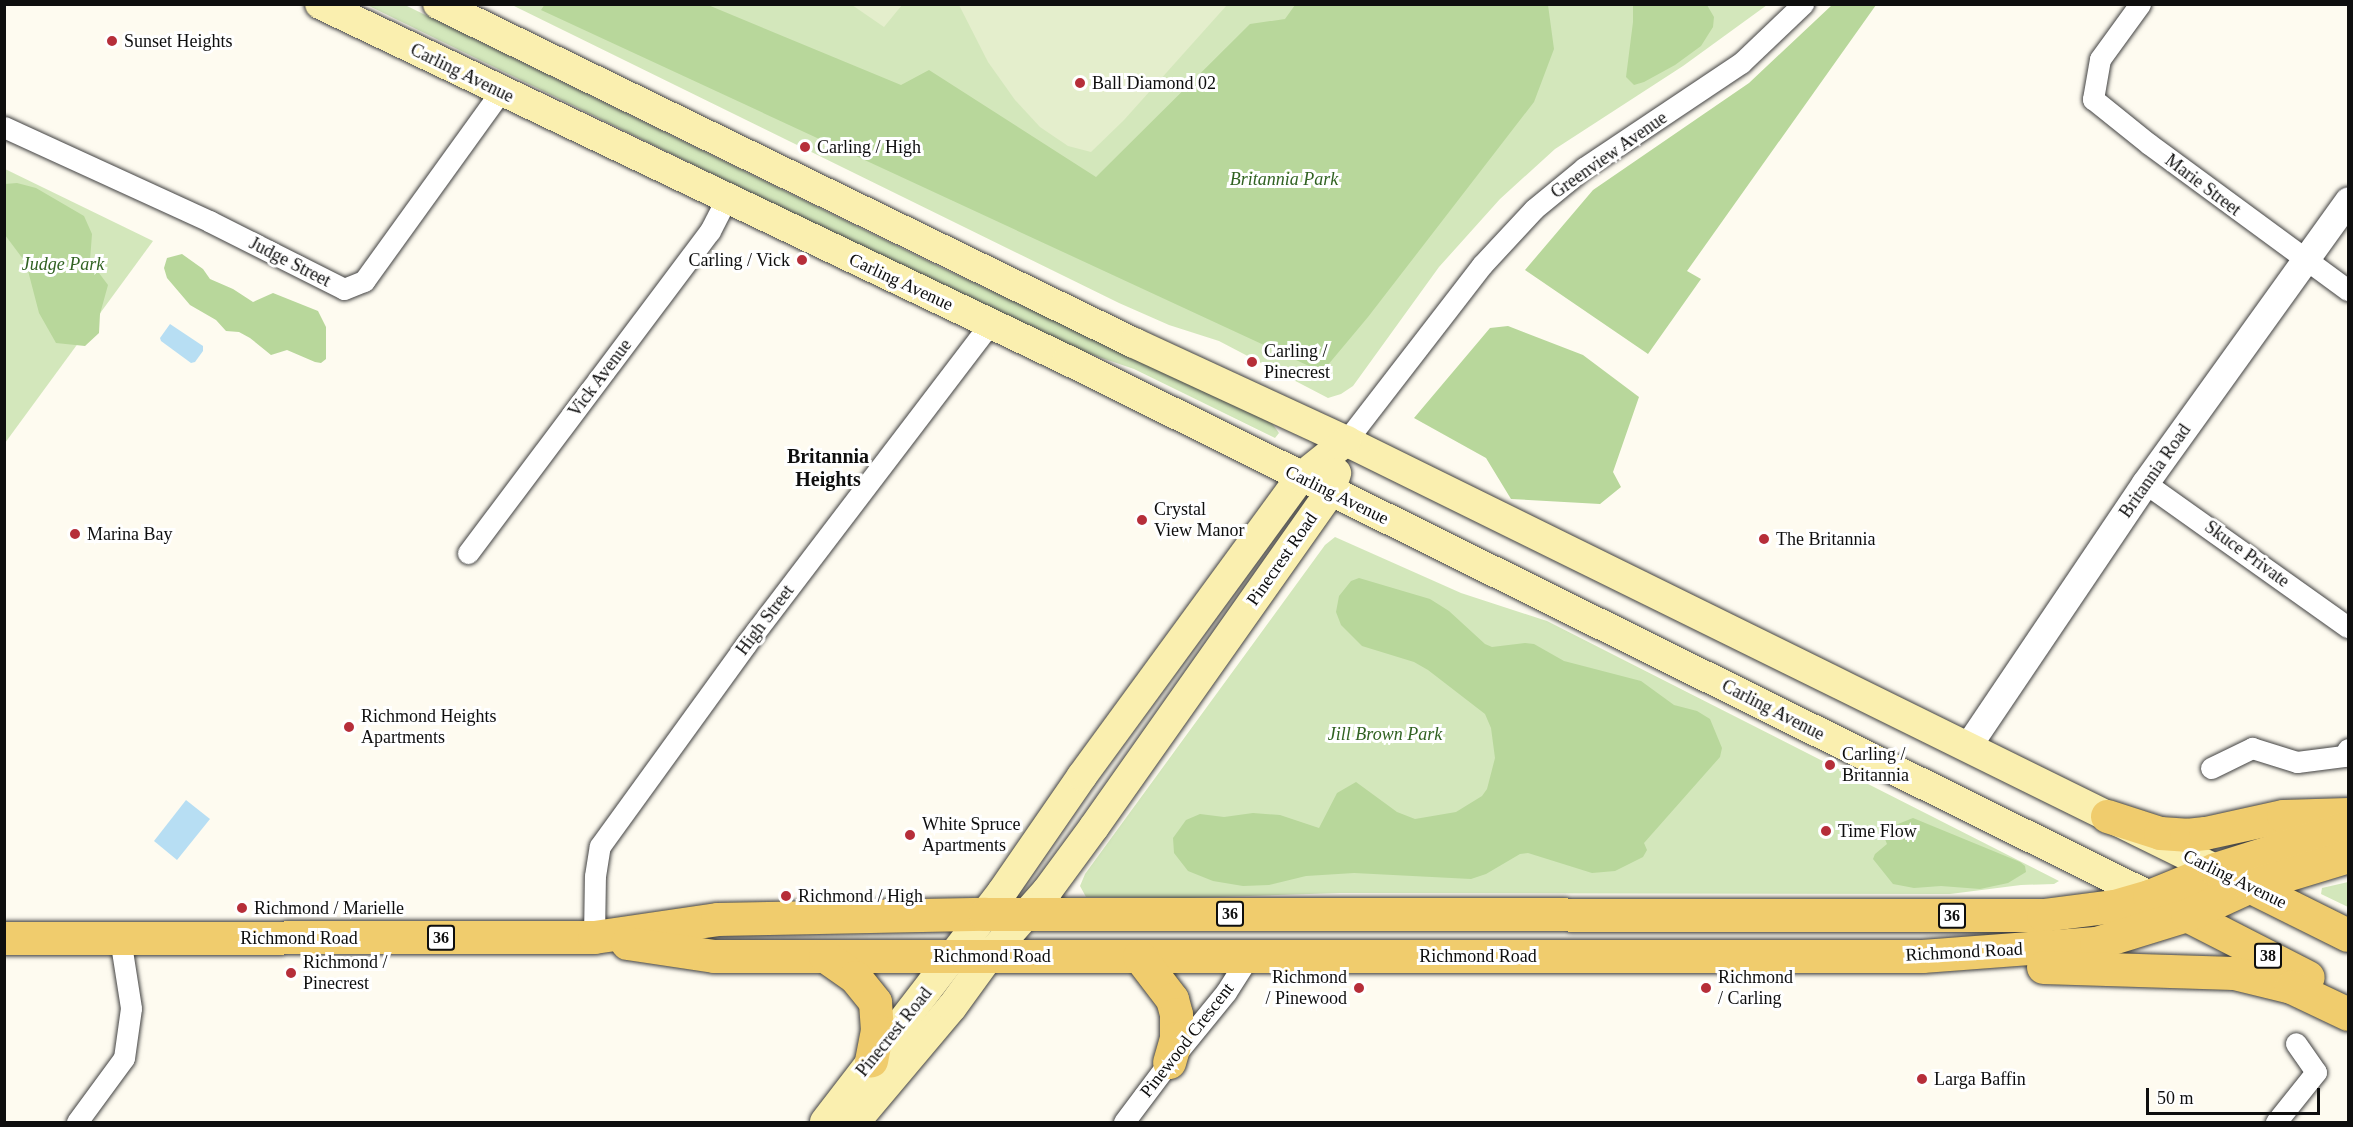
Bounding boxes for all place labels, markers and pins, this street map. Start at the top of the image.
place label: Sunset Heights [124,30,233,52]
marker: Sunset Heights [105,34,119,48]
place label: Ball Diamond 02 [1092,72,1216,94]
marker: Ball Diamond 02 [1073,76,1087,90]
place label: Carling / High [817,136,921,158]
marker: Carling / High [798,140,812,154]
place label: Carling / Vick [688,249,790,271]
marker: Carling / Vick [795,253,809,267]
place label: Carling / Pinecrest [1264,341,1330,384]
marker: Carling / Pinecrest [1245,355,1259,369]
place label: Crystal View Manor [1154,499,1244,542]
marker: Crystal View Manor [1135,513,1149,527]
place label: Marina Bay [87,523,172,545]
marker: Marina Bay [68,527,82,541]
place label: The Britannia [1776,528,1875,550]
marker: The Britannia [1757,532,1771,546]
place label: Richmond Heights Apartments [361,706,496,748]
marker: Richmond Heights Apartments [342,720,356,734]
place label: Carling / Britannia [1842,744,1909,786]
marker: Carling / Britannia [1823,758,1837,772]
place label: White Spruce Apartments [922,814,1020,856]
place label: Time Flow [1838,820,1917,842]
marker: Time Flow [1819,824,1833,838]
marker: White Spruce Apartments [903,828,917,842]
place label: Richmond / High [798,885,923,907]
marker: Richmond / High [779,889,793,903]
place label: Richmond / Marielle [254,897,404,919]
marker: Richmond / Marielle [235,901,249,915]
place label: Richmond / Pinecrest [303,952,387,994]
marker: Richmond / Pinecrest [284,966,298,980]
place label: Richmond / Pinewood [1265,967,1347,1010]
place label: Richmond / Carling [1718,967,1793,1010]
marker: Richmond / Pinewood [1352,981,1366,995]
marker: Richmond / Carling [1699,981,1713,995]
place label: Larga Baffin [1934,1068,2026,1090]
marker: Larga Baffin [1915,1072,1929,1086]

